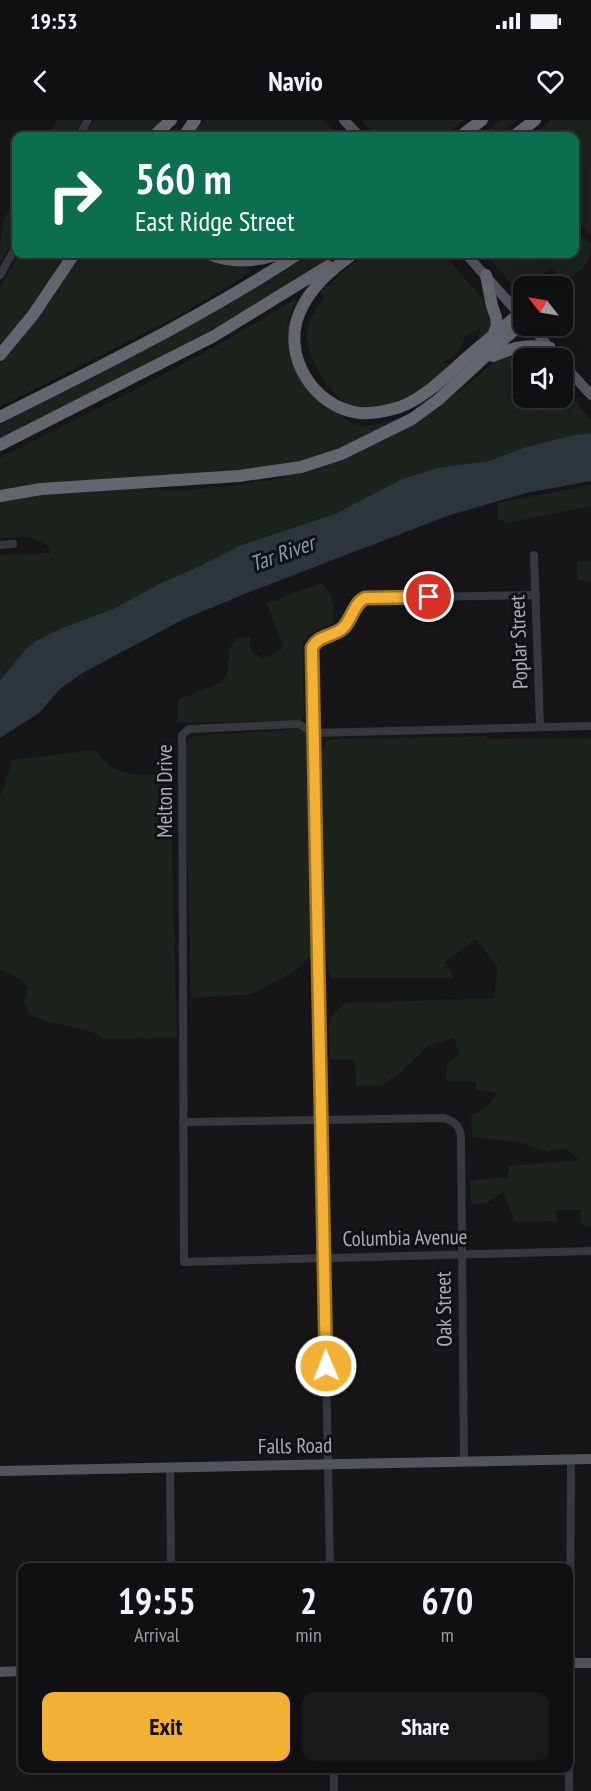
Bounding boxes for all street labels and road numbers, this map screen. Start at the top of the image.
street label: Poplar Street [503,594,534,689]
street label: Melton Drive [151,744,178,838]
street label: Columbia Avenue [342,1223,468,1252]
street label: Oak Street [429,1271,458,1347]
street label: Falls Road [258,1431,332,1460]

